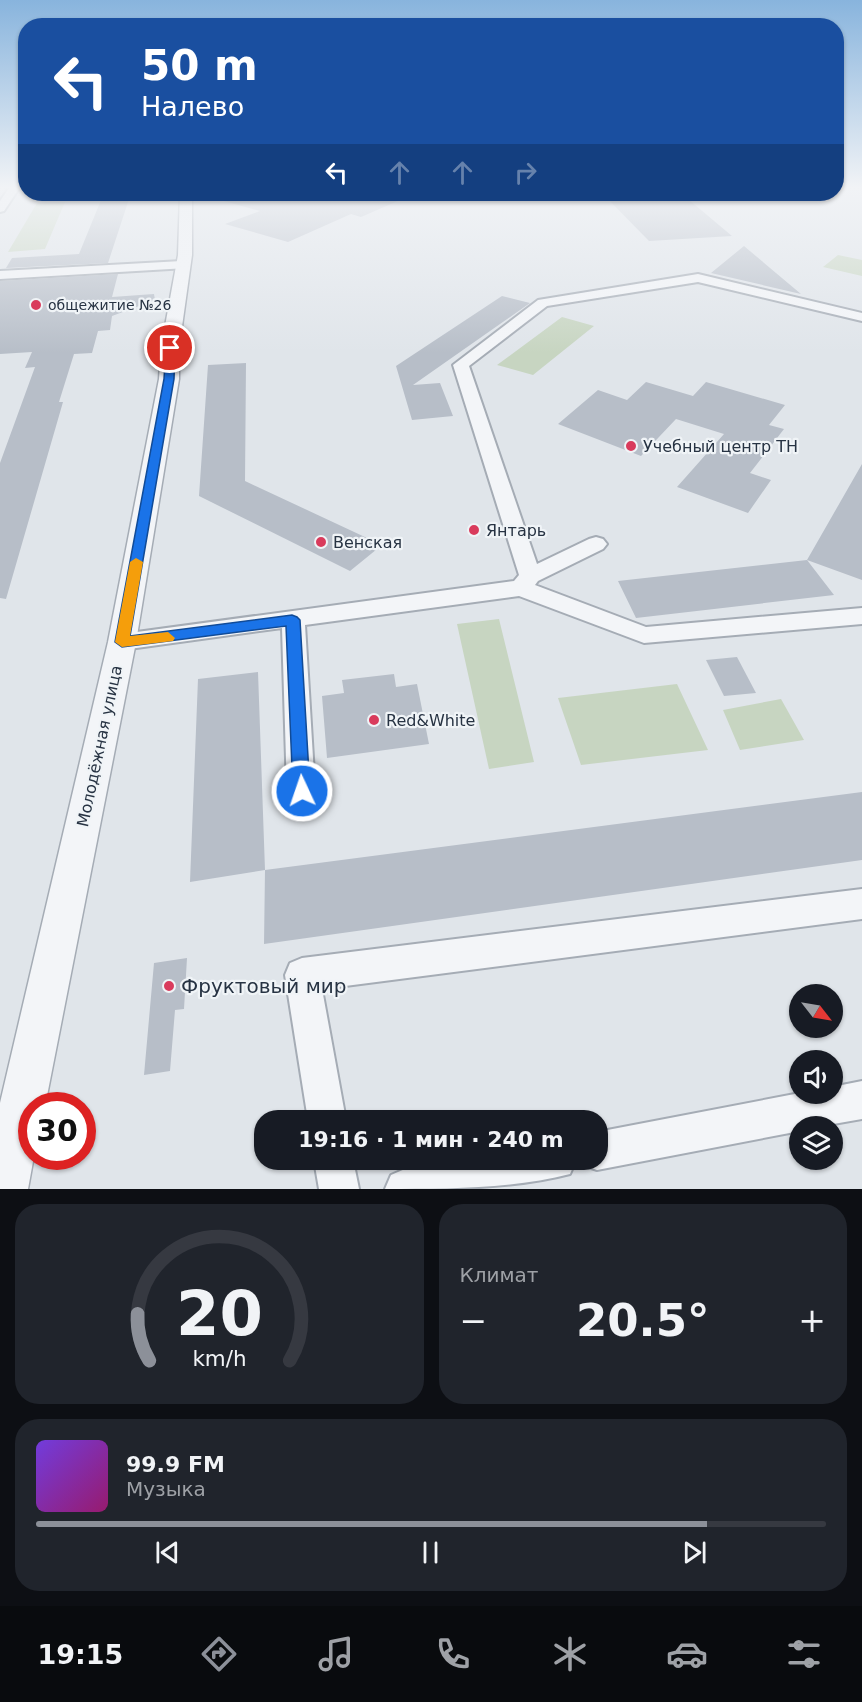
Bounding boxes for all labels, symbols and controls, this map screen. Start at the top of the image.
text: 50 m [141,41,258,90]
icon: left [42,42,120,120]
text: Налево [141,91,244,122]
icon: left [320,156,353,189]
icon: ahead [383,156,416,189]
icon: ahead [446,156,479,189]
icon: right [509,156,542,189]
place label: общежитие №26 [48,297,171,313]
marker: общежитие №26 [29,298,43,312]
pin [144,322,195,373]
icon: arrive [153,331,186,364]
place label: Учебный центр ТН [643,437,798,456]
marker: Учебный центр ТН [624,439,638,453]
place label: Янтарь [486,521,546,540]
marker: Янтарь [467,523,481,537]
place label: Венская [333,533,402,552]
marker: Венская [314,535,328,549]
street label: Молодёжная улица [73,664,126,829]
place label: Red&White [386,711,475,730]
marker: Red&White [367,713,381,727]
position arrow [270,759,334,823]
place label: Фруктовый мир [181,974,346,998]
marker: Фруктовый мир [162,979,176,993]
north arrow [789,984,843,1038]
map controls [789,984,843,1170]
button: sound [789,1050,843,1104]
speed limit sign: 30 [18,1092,96,1170]
button: layers [789,1116,843,1170]
text: 19:16 · 1 мин · 240 m [298,1127,564,1152]
text: Климат [460,1263,538,1287]
text: 20 [176,1277,263,1350]
text: 20.5° [576,1294,710,1347]
text: − [460,1301,487,1340]
text: + [798,1301,826,1340]
text: km/h [192,1346,246,1371]
text: 99.9 FM [126,1452,225,1477]
text: Музыка [126,1477,206,1501]
icon: previous [151,1536,184,1569]
icon: pause [414,1536,447,1569]
icon: next [678,1536,711,1569]
icon: directions [198,1633,240,1675]
icon: music [315,1633,357,1675]
icon: phone [432,1633,474,1675]
icon: climate [549,1633,591,1675]
icon: car [666,1633,708,1675]
icon: filters [783,1633,825,1675]
text: 19:15 [37,1639,123,1670]

